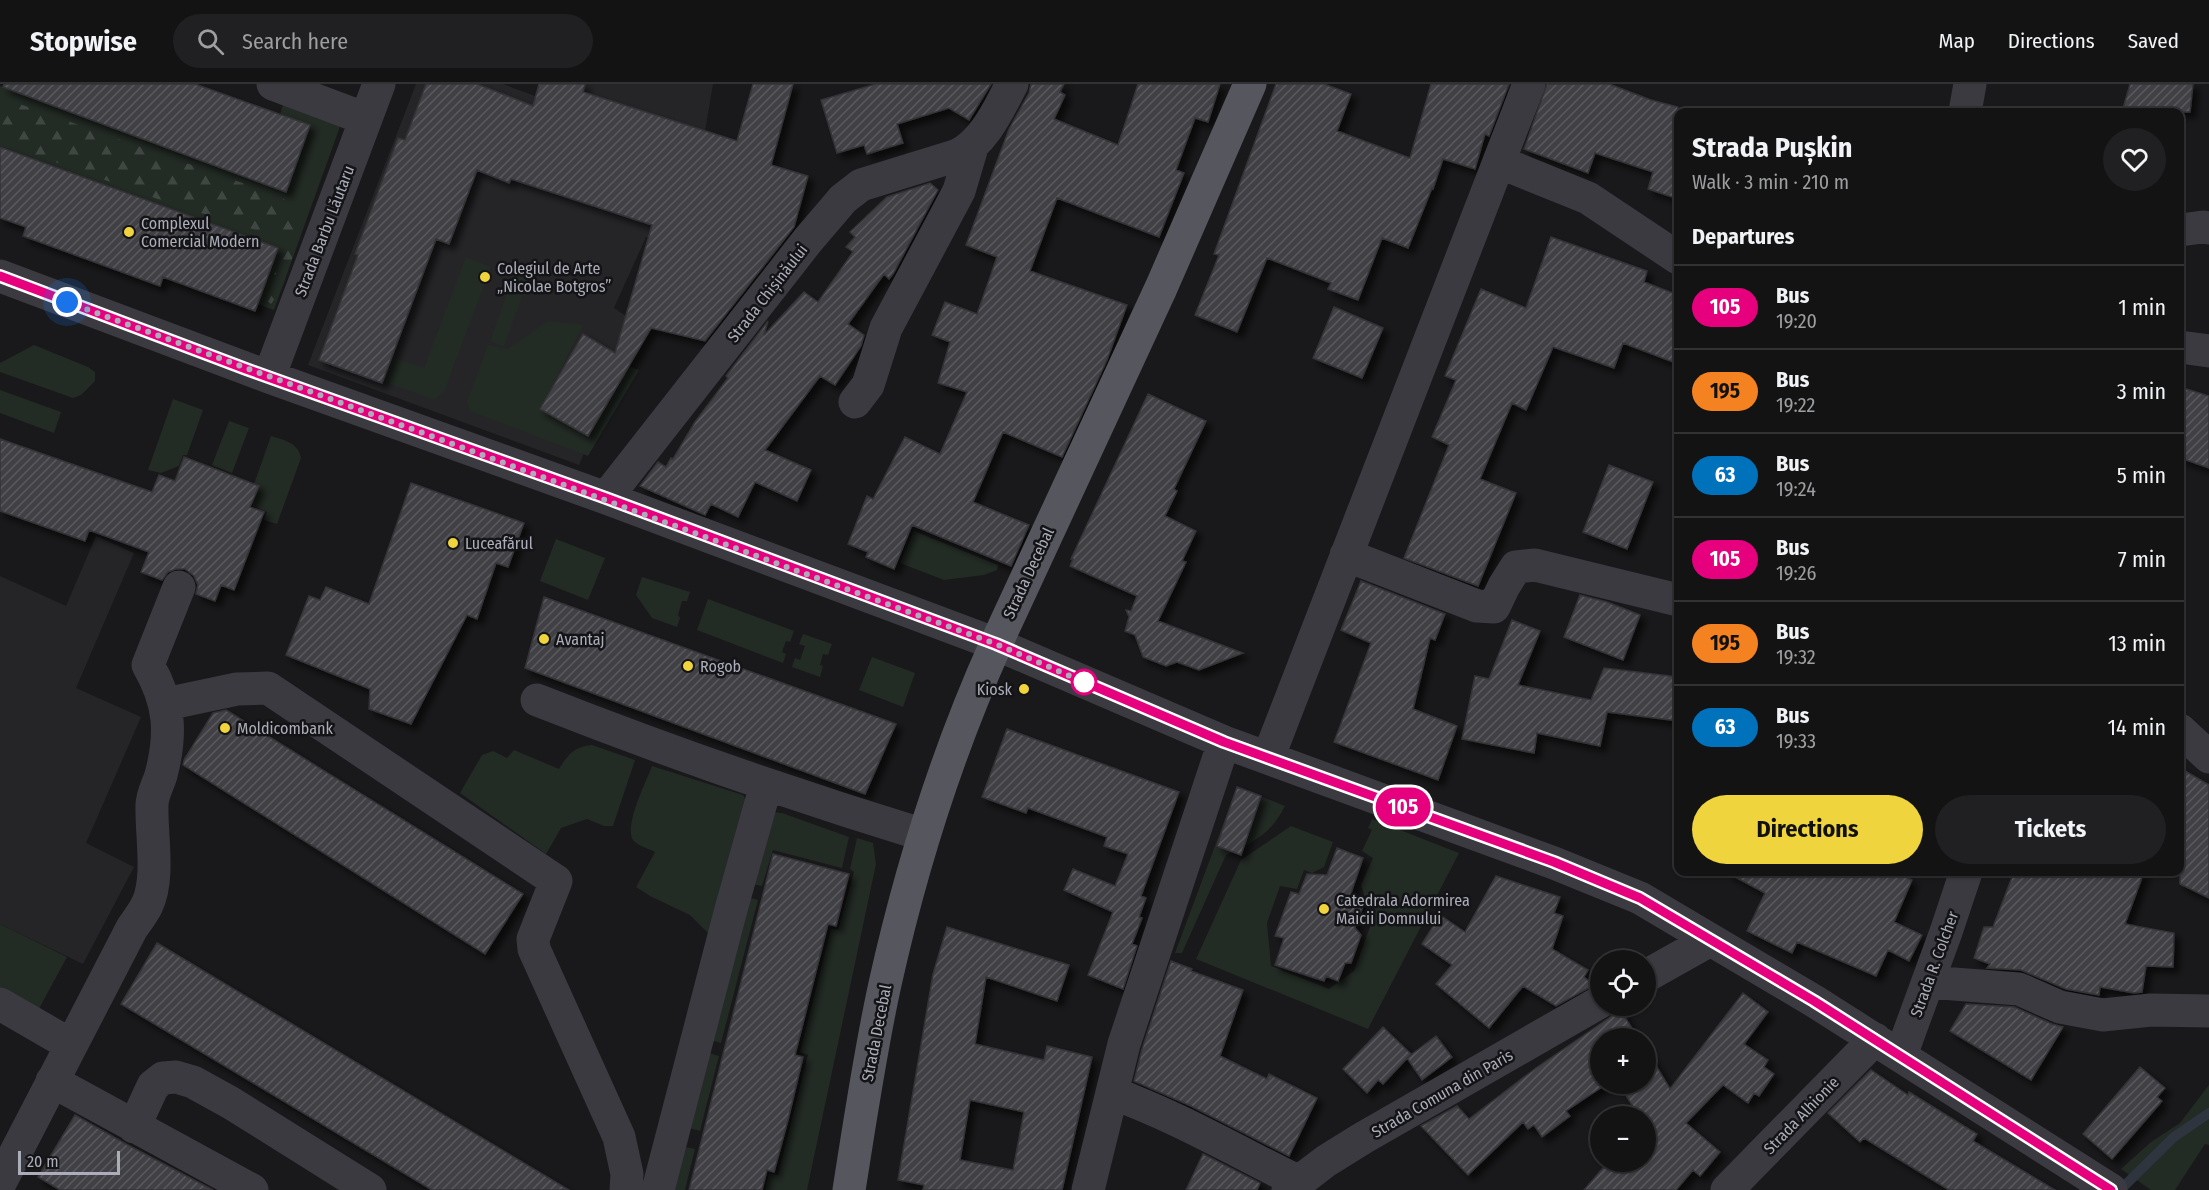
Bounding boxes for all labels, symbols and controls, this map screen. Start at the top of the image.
search box [173,14,593,68]
text: Stopwise [30,25,137,58]
icon: search [194,25,227,58]
text: Search here [242,28,348,55]
text: Map [1938,28,1975,54]
text: Directions [2008,28,2095,54]
text: Saved [2128,28,2179,54]
button: heart [2103,128,2166,191]
text: Strada Pușkin [1692,131,1852,164]
street label: Strada Barbu Lăutaru [291,163,358,300]
text: Walk · 3 min · 210 m [1692,170,1849,194]
place label: Complexul Comercial Modern [141,214,259,251]
text: Departures [1692,223,1794,250]
marker: Complexul Comercial Modern [122,225,136,239]
street label: Strada Chișinăului [723,241,812,347]
place label: Colegiul de Arte „Nicolae Botgros” [497,259,612,296]
marker: Colegiul de Arte „Nicolae Botgros” [478,270,492,284]
text: Bus [1776,282,1809,309]
your location [52,287,82,317]
text: 105 [1710,294,1740,320]
text: 1 min [2118,294,2166,321]
text: 19:20 [1776,309,1817,333]
text: Bus [1776,366,1809,393]
text: 195 [1710,378,1740,404]
text: 3 min [2117,378,2166,405]
text: 19:22 [1776,393,1815,417]
text: Bus [1776,450,1809,477]
text: 63 [1715,462,1735,488]
text: 5 min [2117,462,2166,489]
text: 19:24 [1776,477,1816,501]
street label: Strada Decebal [999,525,1058,622]
place label: Luceafărul [465,534,533,553]
text: Bus [1776,534,1809,561]
marker: Luceafărul [446,536,460,550]
text: 105 [1710,546,1740,572]
text: 7 min [2118,546,2166,573]
text: 19:26 [1776,561,1817,585]
text: Bus [1776,618,1809,645]
place label: Аvantaj [556,630,604,649]
text: 195 [1710,630,1740,656]
text: 13 min [2108,630,2166,657]
marker: Аvantaj [537,632,551,646]
text: 19:32 [1776,645,1816,669]
place label: Rogob [700,657,741,676]
marker: Rogob [681,659,695,673]
unlabelled marker [1071,669,1097,695]
place label: Kiosk [977,680,1013,699]
marker: Kiosk [1017,682,1031,696]
text: Bus [1776,702,1809,729]
text: 63 [1715,714,1735,740]
text: 14 min [2108,714,2166,741]
place label: Moldicombank [237,719,333,738]
marker: Moldicombank [218,721,232,735]
text: 19:33 [1776,729,1816,753]
line badge: 105 [1368,788,1438,826]
text: 105 [1388,794,1418,820]
button: Directions [1692,795,1923,864]
button: Tickets [1935,795,2166,864]
place label: Catedrala Adormirea Maicii Domnului [1336,891,1470,928]
marker: Catedrala Adormirea Maicii Domnului [1317,902,1331,916]
street label: Strada R. Colcher [1907,908,1963,1020]
map controls [1590,950,1656,1172]
button: locate [1590,950,1656,1016]
street label: Strada Decebal [858,983,895,1083]
button: + [1590,1028,1656,1094]
street label: Strada Comuna din Paris [1368,1045,1516,1142]
street label: Strada Alhionie [1760,1073,1843,1158]
button: − [1590,1106,1656,1172]
scale bar [18,1148,120,1176]
text: 20 m [27,1152,58,1171]

